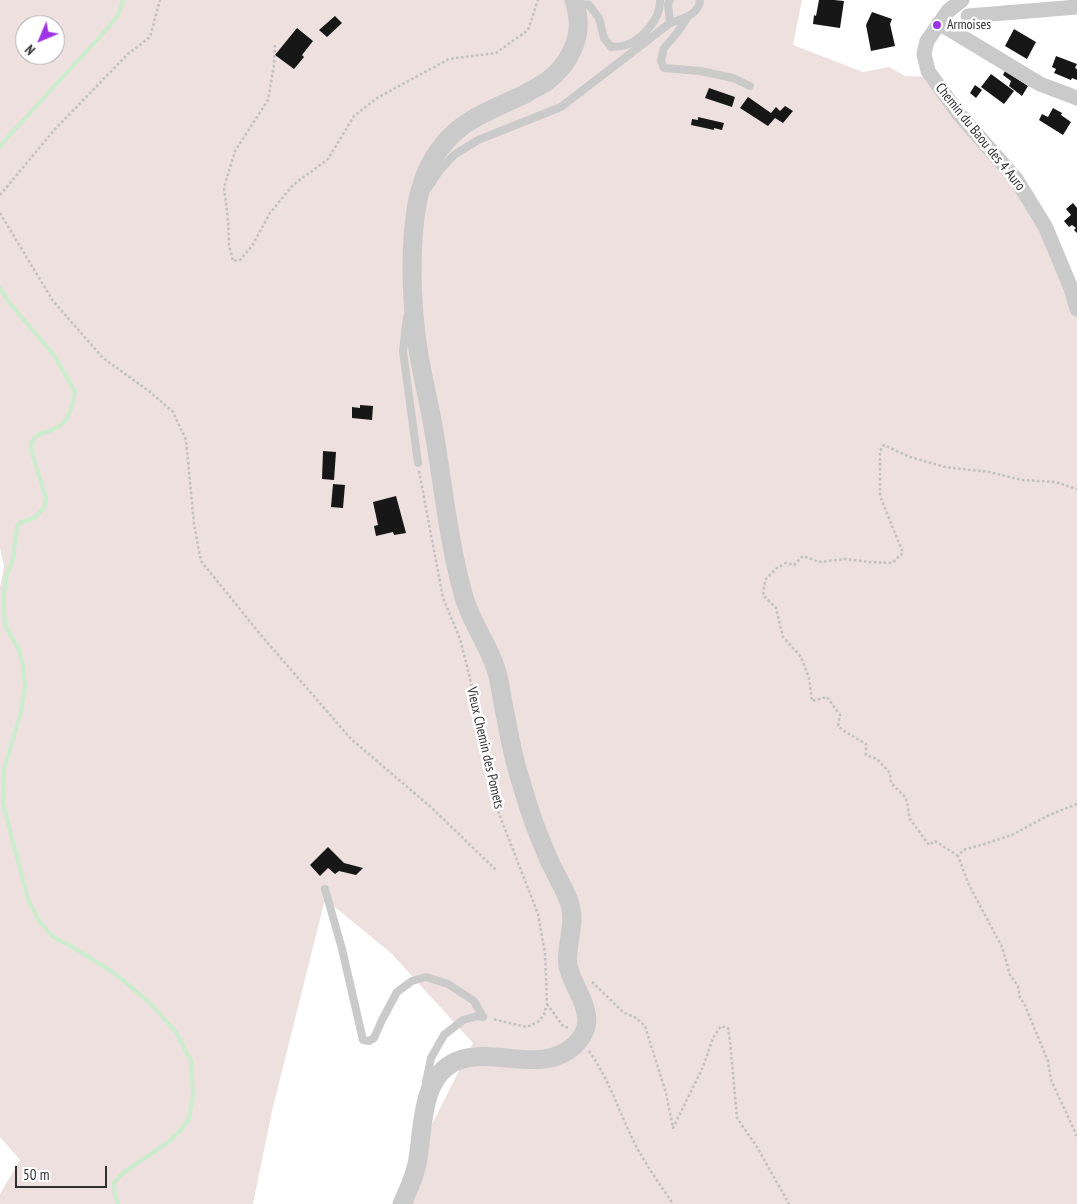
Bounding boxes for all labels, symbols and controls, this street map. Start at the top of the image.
north arrow [15,15,65,65]
place label: Armoises [947,17,991,33]
marker: Armoises [931,19,943,31]
text: N [21,41,39,59]
street label: Chemin du Baou des 4 Auro [931,80,1029,194]
street label: Vieux Chemin des Pomets [463,685,507,811]
scale bar [18,1156,110,1188]
text: 50 m [23,1165,49,1184]

